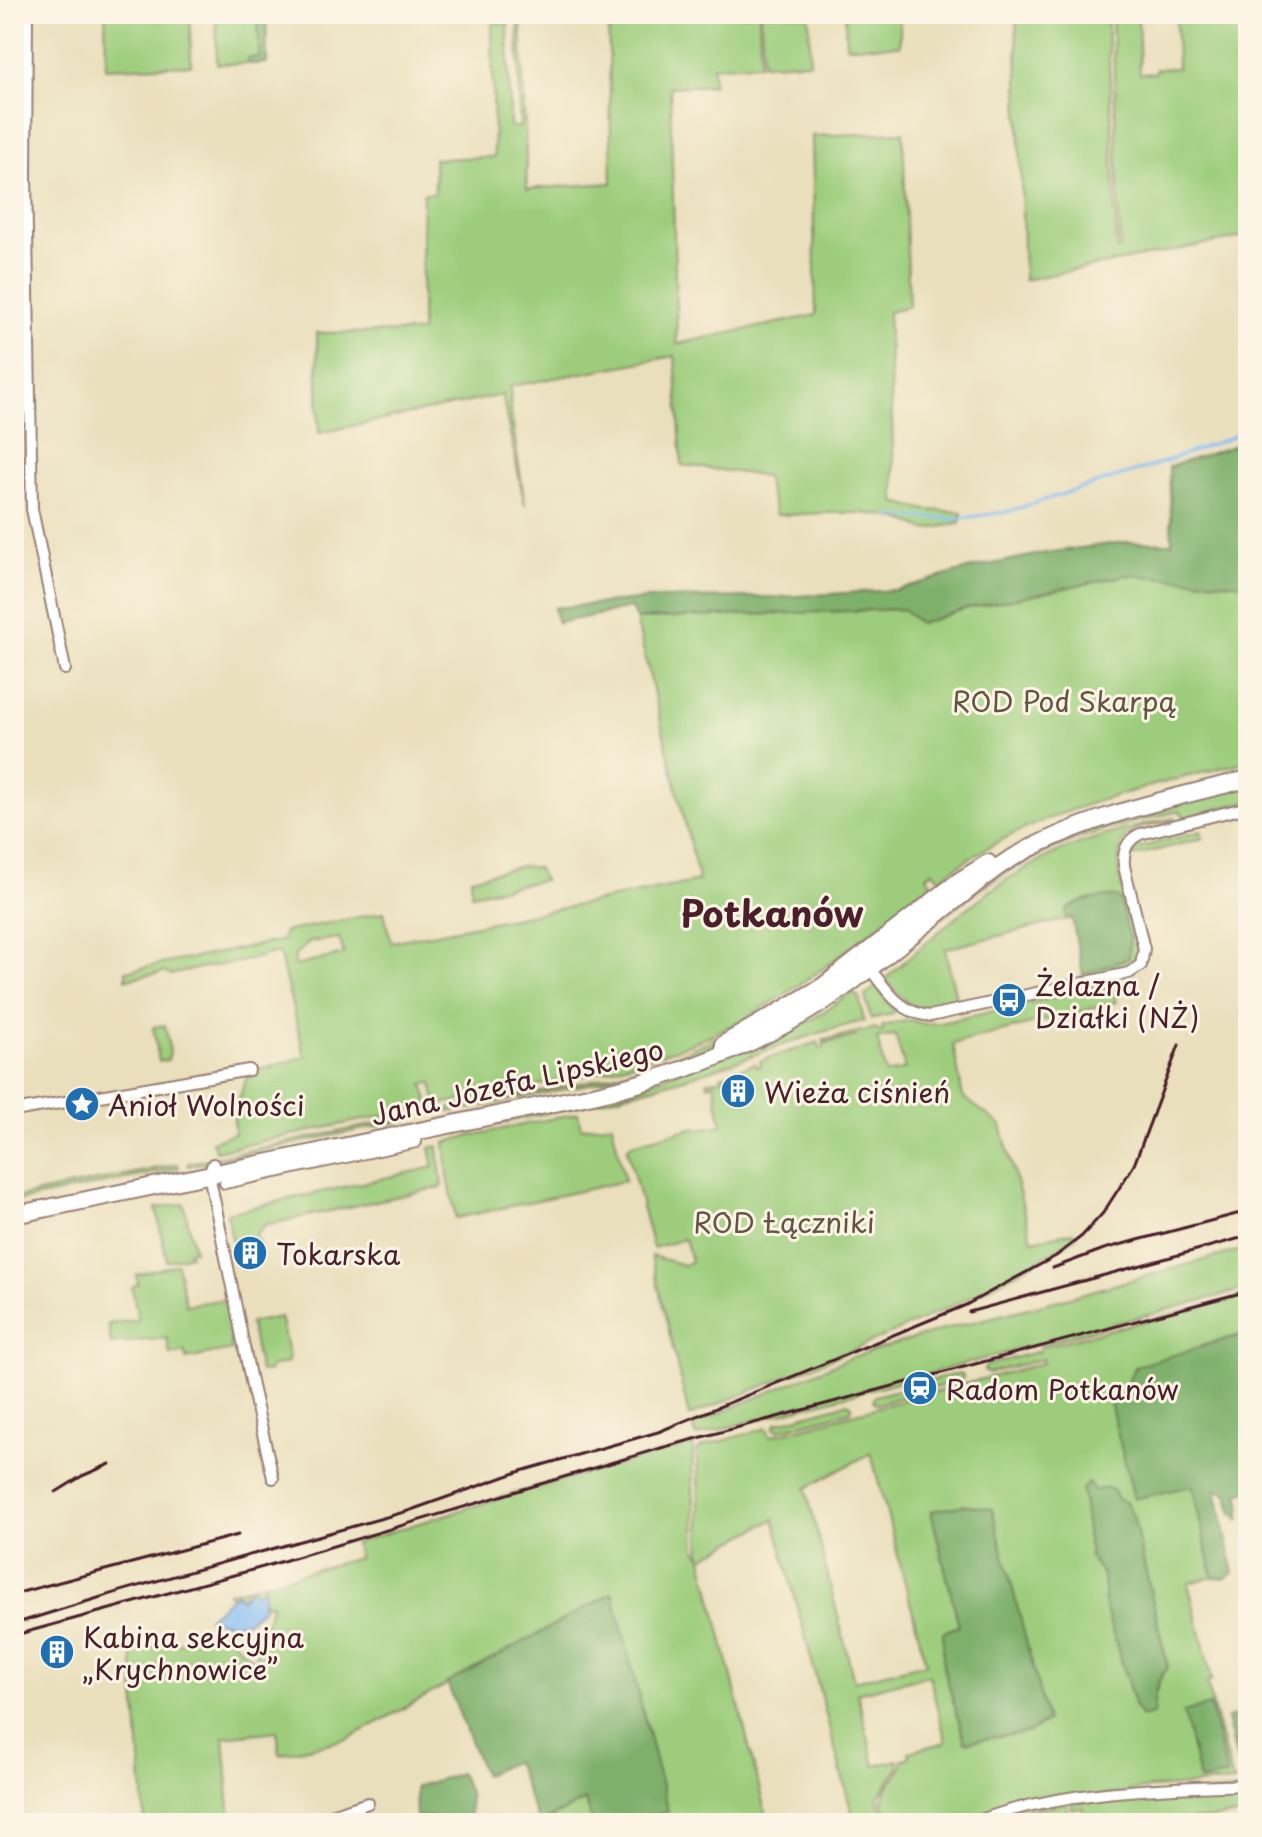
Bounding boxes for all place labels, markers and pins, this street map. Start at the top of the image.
place label: Żelazna / Działki (NŻ) [1035,963,1200,1038]
bus stop icon: Żelazna / Działki (NŻ) [990,981,1028,1019]
place label: Wieża ciśnień [764,1070,950,1113]
building icon: Wieża ciśnień [719,1072,757,1110]
place label: Anioł Wolności [108,1083,305,1126]
place icon: Anioł Wolności [63,1085,101,1123]
place label: Tokarska [276,1232,401,1275]
building icon: Tokarska [231,1234,269,1272]
place label: Radom Potkanów [946,1367,1179,1410]
station icon: Radom Potkanów [901,1369,939,1407]
place label: Kabina sekcyjna „Krychnowice” [83,1615,304,1690]
building icon: Kabina sekcyjna „Krychnowice” [38,1633,76,1671]

